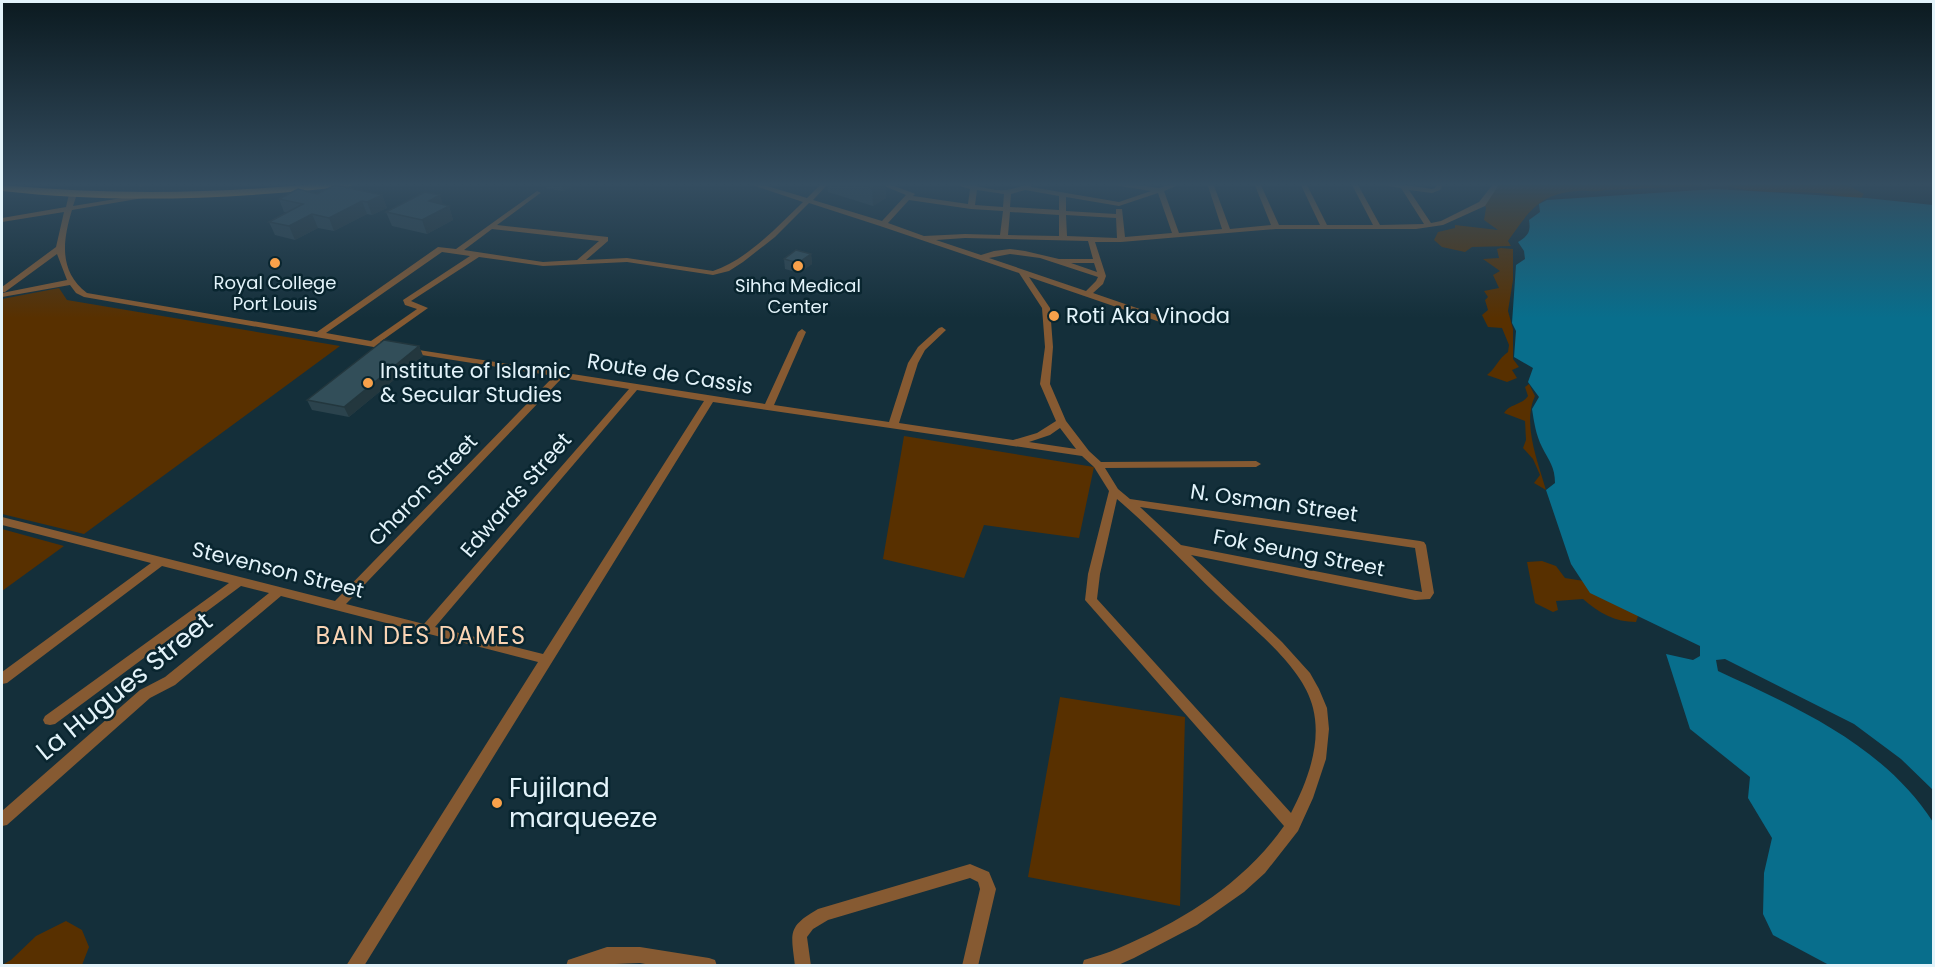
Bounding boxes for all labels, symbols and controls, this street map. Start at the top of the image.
marker: Royal College Port Louis [268,256,282,270]
marker: Sihha Medical Center [791,259,805,273]
place label: Royal College Port Louis [214,270,336,316]
place label: Sihha Medical Center [735,273,861,319]
place label: Roti Aka Vinoda [1066,301,1230,330]
marker: Roti Aka Vinoda [1047,309,1061,323]
street label: Route de Cassis [585,346,755,401]
place label: Institute of Islamic & Secular Studies [380,356,571,409]
marker: Institute of Islamic & Secular Studies [361,376,375,390]
street label: Edwards Street [453,426,578,563]
street label: Charon Street [362,427,484,552]
street label: N. Osman Street [1189,476,1360,529]
street label: Fok Seung Street [1211,522,1387,583]
street label: Stevenson Street [189,534,367,605]
street label: La Hugues Street [28,604,220,768]
district label: BAIN DES DAMES [315,619,527,652]
place label: Fujiland marqueeze [509,770,657,836]
marker: Fujiland marqueeze [490,796,504,810]

